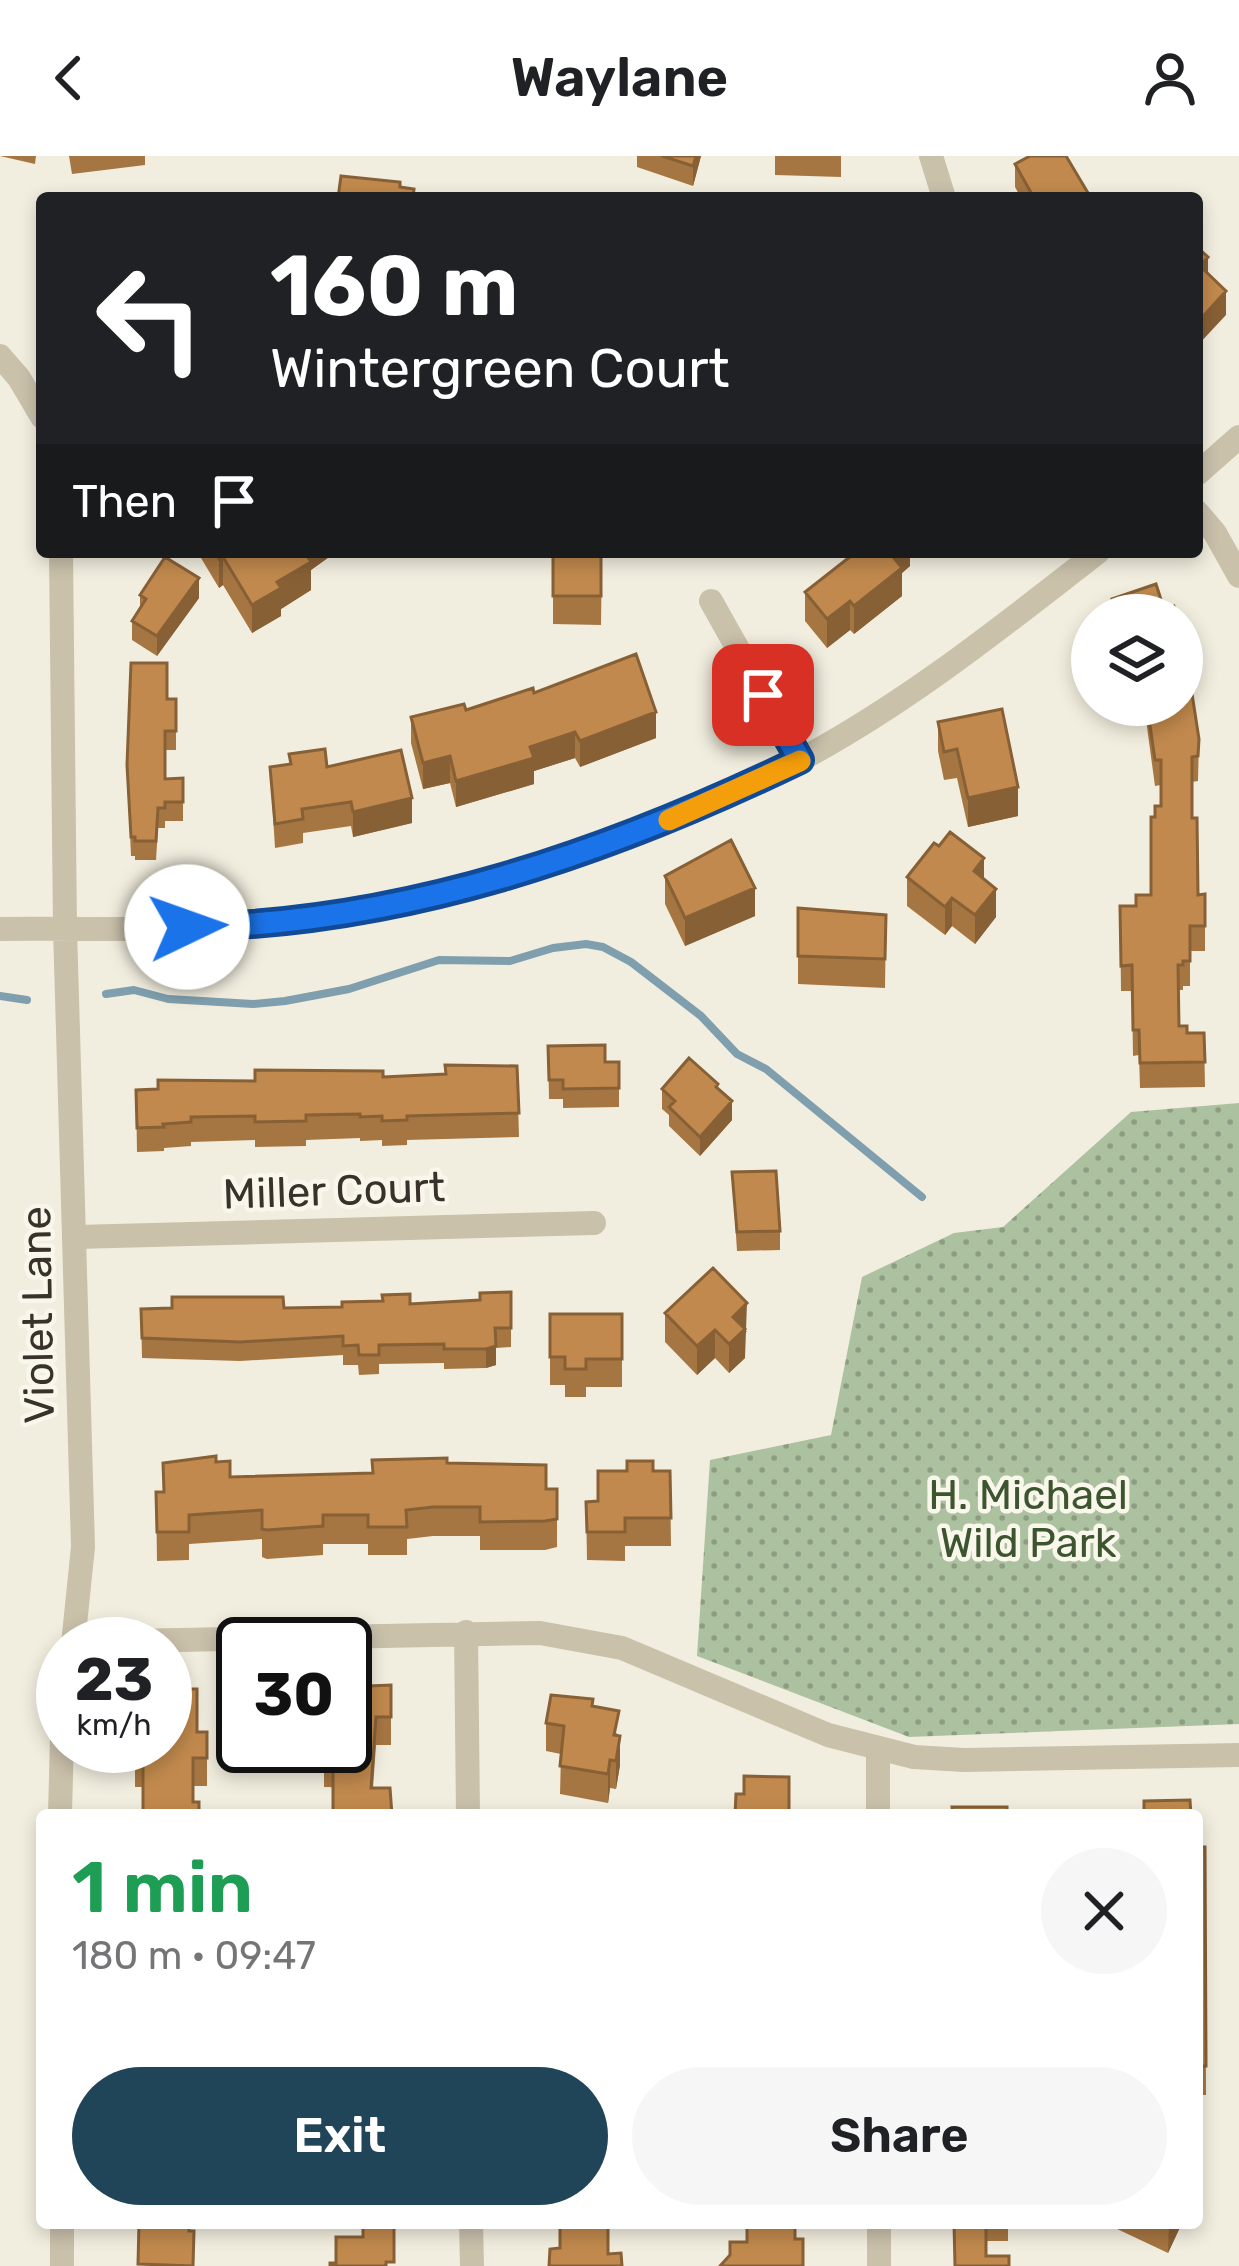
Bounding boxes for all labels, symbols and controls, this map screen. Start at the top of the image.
icon: back [36,45,102,111]
icon: person [1137,45,1203,111]
text: Waylane [511,46,728,110]
text: 160 m [270,236,518,336]
icon: left [72,240,228,396]
text: Wintergreen Court [270,337,730,401]
icon: arrive [201,468,267,534]
text: Then [72,475,177,528]
map controls [1071,594,1203,726]
button: layers [1071,594,1203,726]
pin [712,644,814,746]
icon: arrive [730,662,796,728]
position arrow [124,864,250,990]
street label: Miller Court [222,1162,446,1220]
street label: Violet Lane [11,1206,65,1424]
park label: H. Michael Wild Park [928,1470,1128,1568]
speed limit sign: 30 [216,1617,372,1773]
text: 23 [75,1644,153,1715]
text: km/h [77,1707,151,1743]
text: 1 min [72,1845,253,1930]
button: close [1041,1848,1167,1974]
text: 180 m · 09:47 [72,1933,316,1979]
button: Exit [72,2067,608,2205]
button: Share [632,2067,1167,2205]

